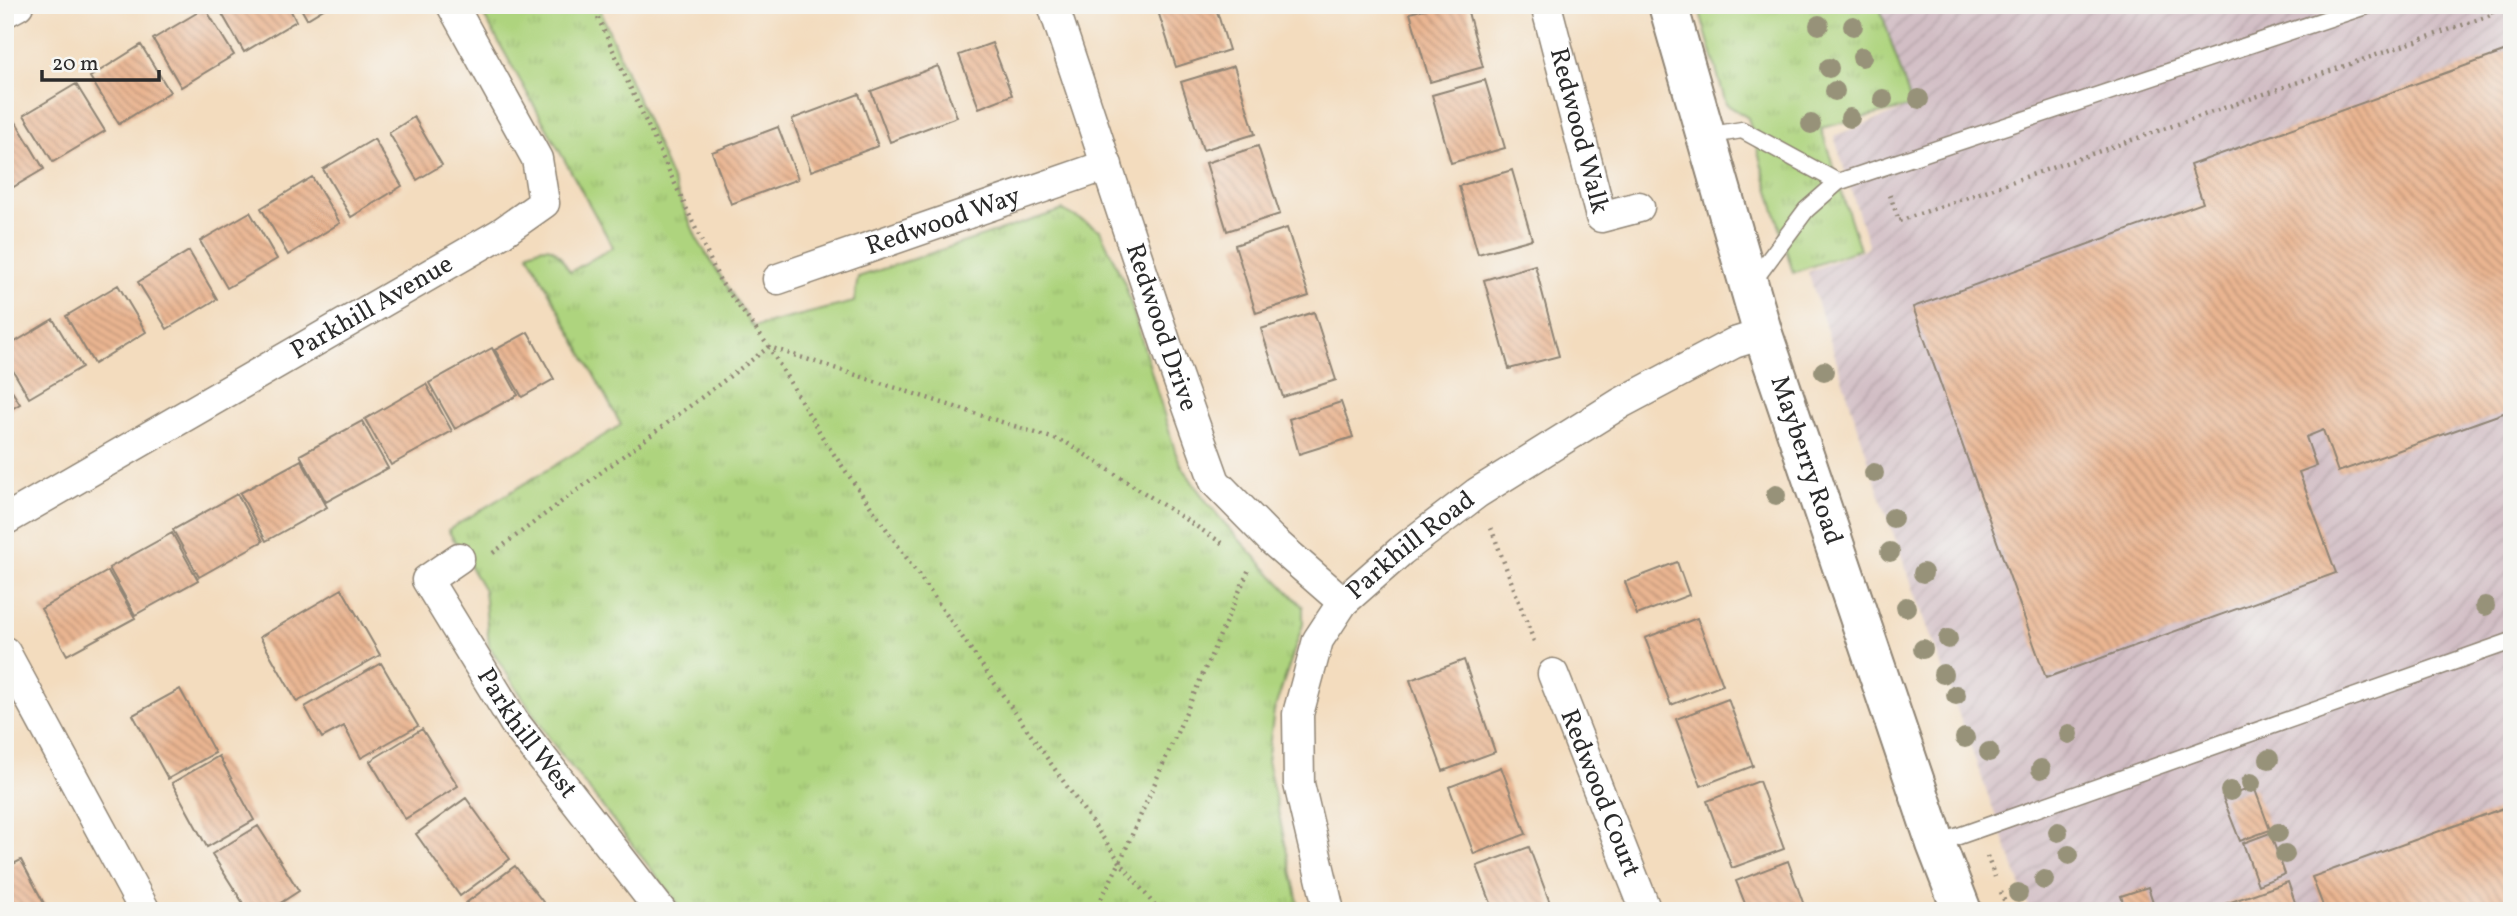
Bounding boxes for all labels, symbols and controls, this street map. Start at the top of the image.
scale bar [42,38,159,82]
street label: Redwood Walk [1540,44,1617,218]
text: 20 m [52,50,98,79]
street label: Redwood Way [861,178,1026,265]
street label: Redwood Drive [1116,239,1206,416]
street label: Parkhill Avenue [284,247,460,369]
street label: Mayberry Road [1761,371,1851,550]
street label: Parkhill Road [1339,483,1483,609]
street label: Parkhill West [467,662,585,807]
street label: Redwood Court [1551,704,1649,882]

